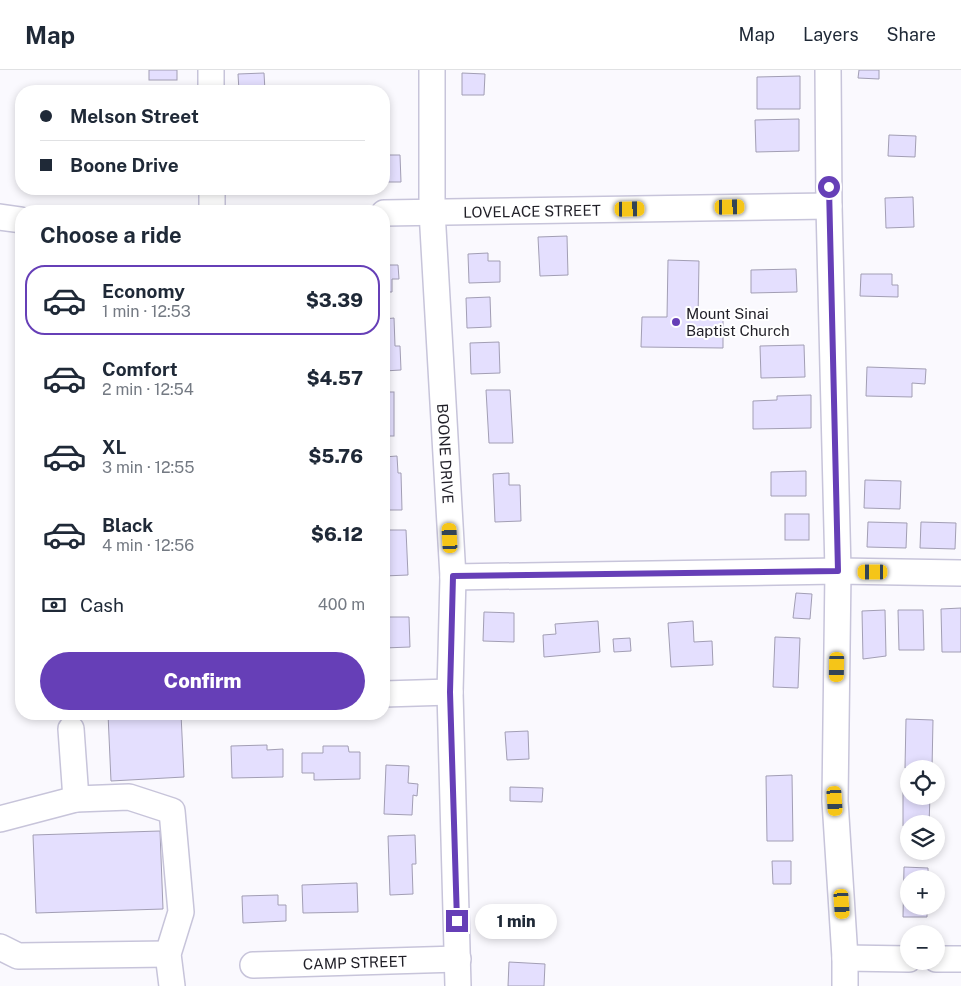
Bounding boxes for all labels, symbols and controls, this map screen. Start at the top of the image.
text: Map [25,21,75,49]
text: Map [739,24,775,45]
text: Layers [803,24,859,45]
text: Share [887,24,936,45]
text: Melson Street [70,105,199,127]
text: Boone Drive [70,154,179,176]
route start [818,176,840,198]
car [714,199,745,215]
street label: LOVELACE STREET [463,201,601,220]
car [614,201,645,217]
text: Choose a ride [40,222,182,248]
icon: car [42,278,87,323]
text: Economy [102,280,185,302]
text: $3.39 [306,289,363,311]
text: 1 min · 12:53 [102,302,191,321]
place label: Mount Sinai Baptist Church [686,305,790,339]
marker: Mount Sinai Baptist Church [670,316,682,328]
icon: car [42,356,87,401]
text: Comfort [102,358,178,380]
text: $4.57 [306,367,363,389]
text: 2 min · 12:54 [102,380,194,399]
street label: BOONE DRIVE [435,403,457,504]
icon: car [42,434,87,479]
text: XL [102,436,127,458]
text: $5.76 [308,445,363,467]
text: 3 min · 12:55 [102,458,195,477]
icon: car [42,512,87,557]
text: Black [102,514,153,536]
text: $6.12 [311,523,363,545]
car [441,523,458,553]
text: 4 min · 12:56 [102,536,194,555]
car [858,565,888,580]
icon: cash [40,591,68,619]
text: Cash [80,594,124,616]
text: 400 m [318,595,365,614]
button: Confirm [40,652,365,710]
car [829,652,844,682]
map controls [900,760,945,970]
button: locate [900,760,945,805]
car [826,786,843,816]
button: layers [900,815,945,860]
button: + [900,870,945,915]
car [833,889,850,919]
callout: 1 min [474,904,557,938]
route end [446,910,468,932]
text: 1 min [496,912,536,931]
button: − [900,925,945,970]
street label: CAMP STREET [303,952,407,972]

